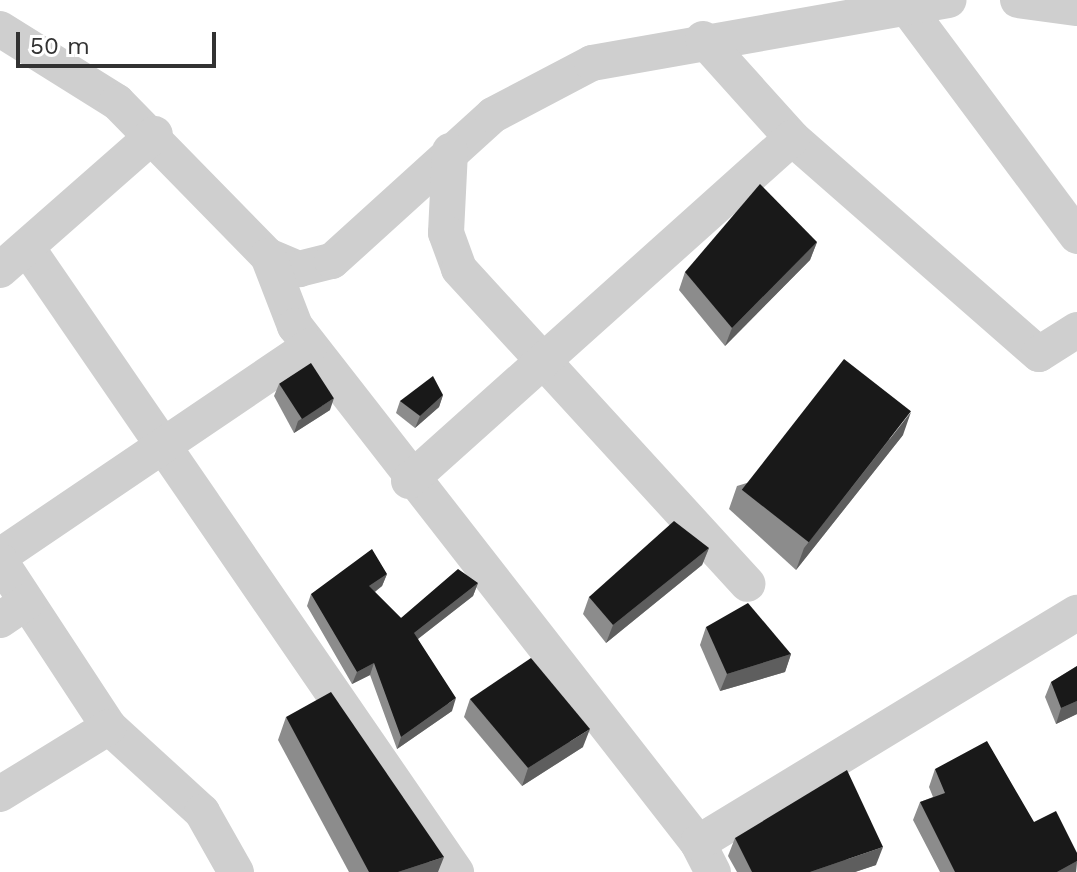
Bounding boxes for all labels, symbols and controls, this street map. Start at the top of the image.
scale bar [20,16,220,66]
text: 50 m [30,32,90,60]

